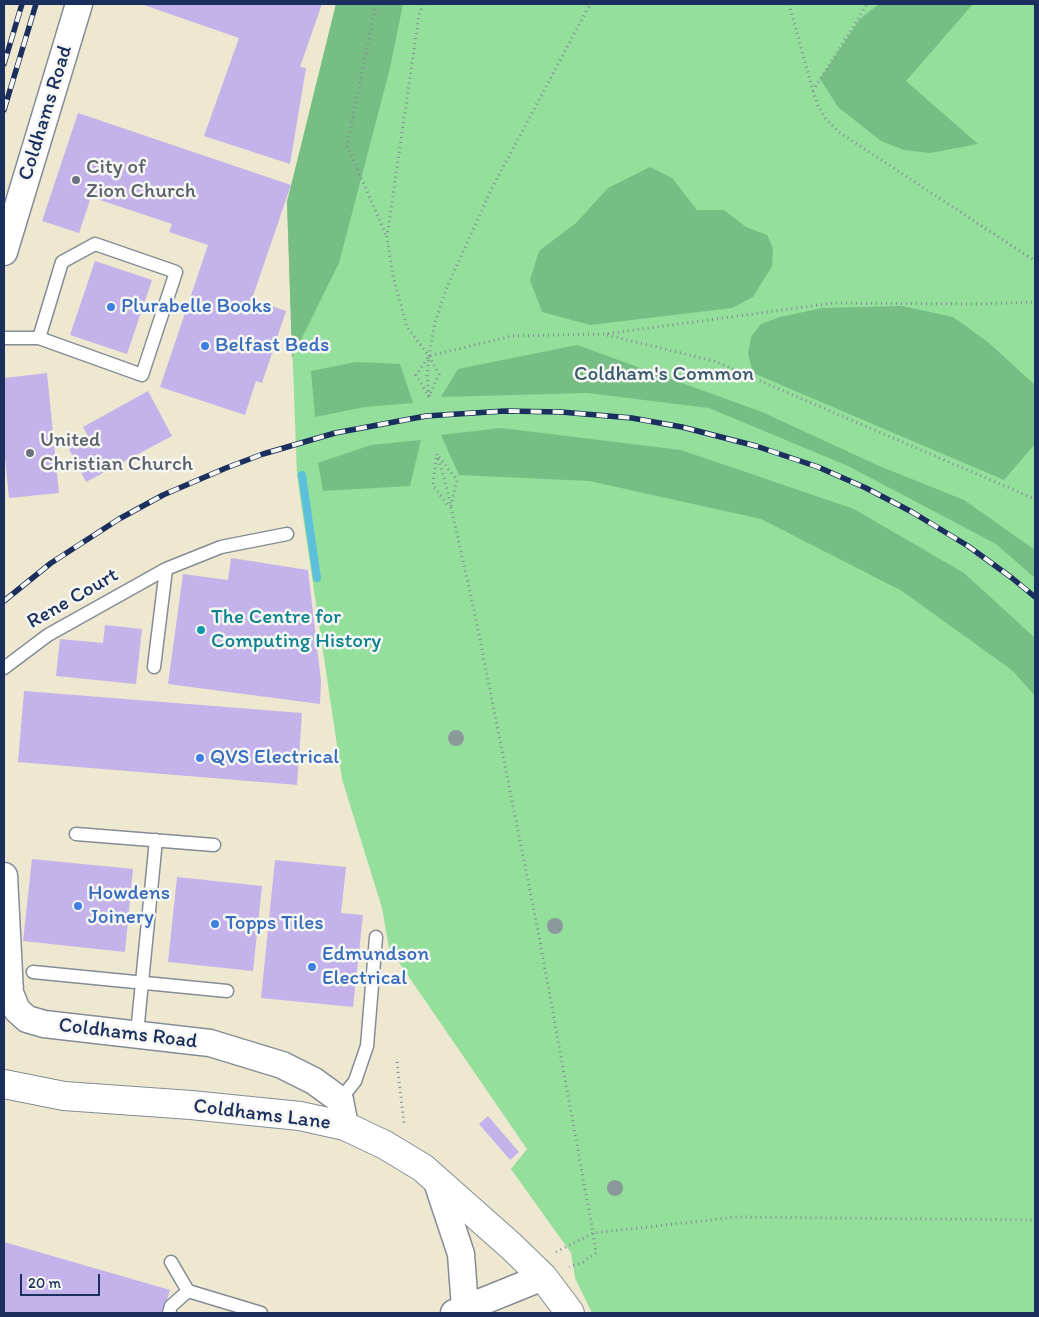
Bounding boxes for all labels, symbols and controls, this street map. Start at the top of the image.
street label: Coldhams Road [13,42,79,184]
place label: City of Zion Church [86,155,196,205]
marker: City of Zion Church [70,174,82,186]
place label: Plurabelle Books [121,294,272,320]
marker: Plurabelle Books [105,301,117,313]
place label: Belfast Beds [215,333,329,359]
marker: Belfast Beds [199,340,211,352]
park label: Coldham's Common [574,362,754,388]
place label: United Christian Church [40,428,193,478]
marker: United Christian Church [24,447,36,459]
street label: Rene Court [23,563,123,635]
place label: The Centre for Computing History [211,605,381,655]
marker: The Centre for Computing History [195,624,207,636]
place label: QVS Electrical [210,745,339,771]
marker: QVS Electrical [194,752,206,764]
place label: Howdens Joinery [88,881,170,931]
marker: Howdens Joinery [72,900,84,912]
place label: Topps Tiles [225,911,324,937]
marker: Topps Tiles [209,918,221,930]
place label: Edmundson Electrical [322,942,429,992]
marker: Edmundson Electrical [306,961,318,973]
street label: Coldhams Road [57,1013,199,1055]
street label: Coldhams Lane [192,1094,332,1136]
scale bar [22,1264,102,1296]
text: 20 m [28,1274,61,1292]

